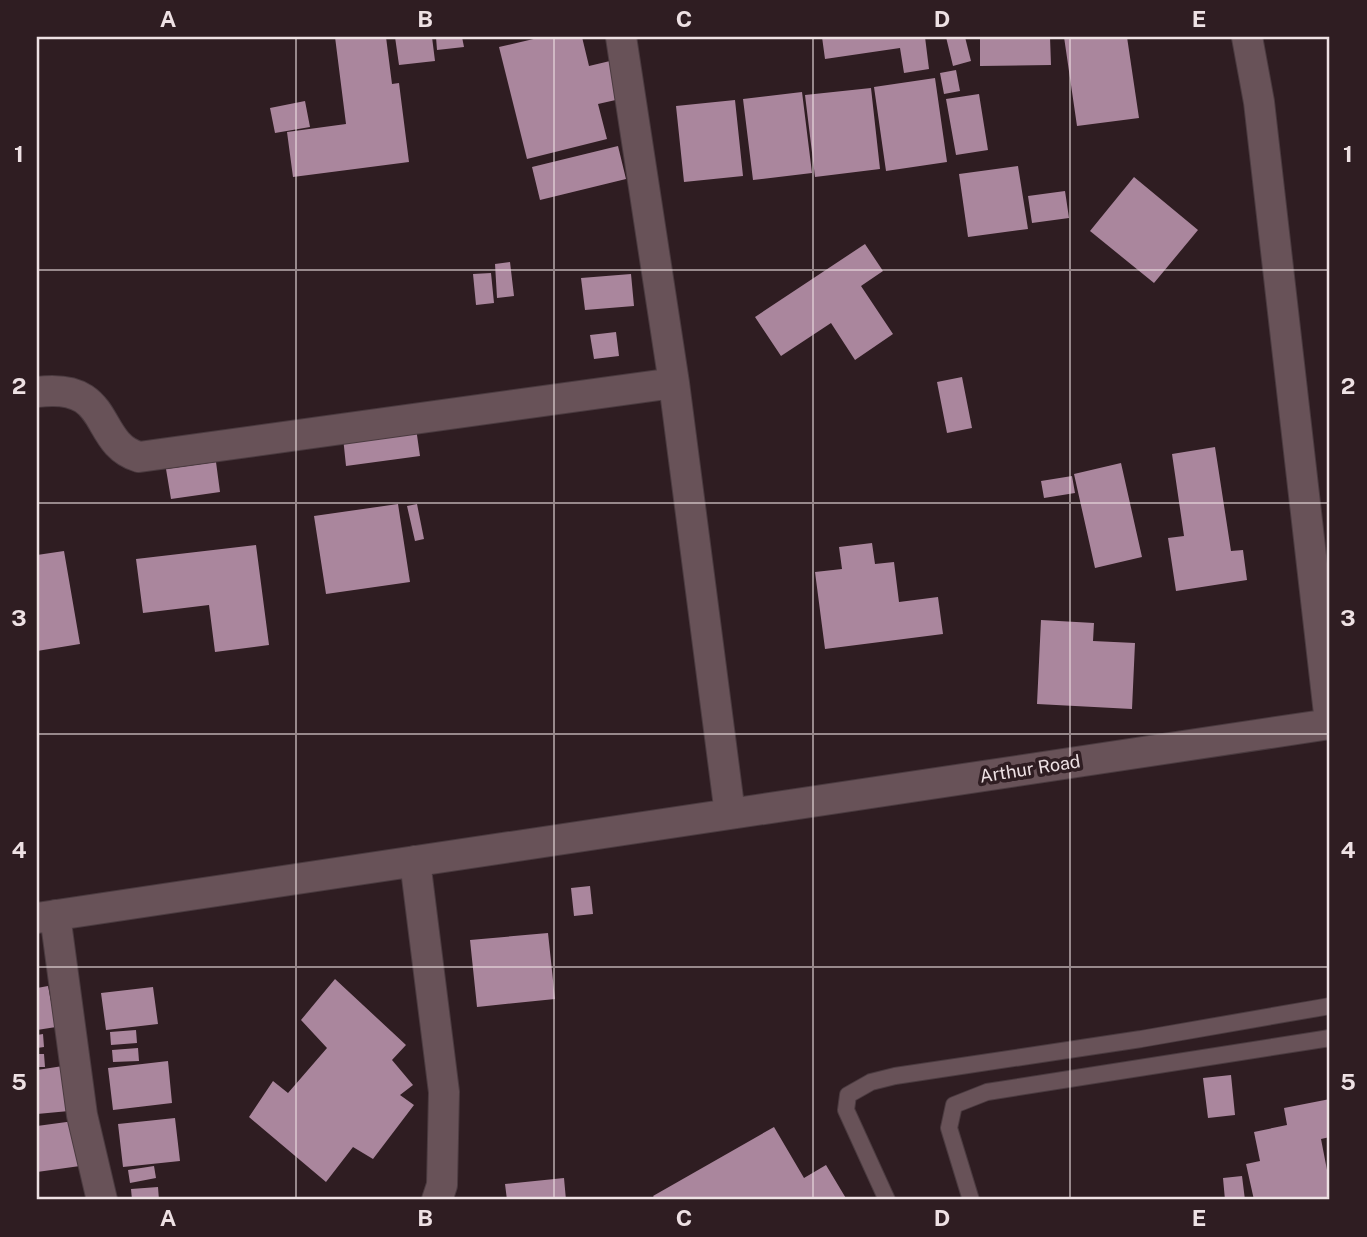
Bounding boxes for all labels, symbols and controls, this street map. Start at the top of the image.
text: A [160,5,177,32]
text: B [417,5,433,32]
text: C [676,5,692,32]
text: D [934,5,950,32]
text: E [1192,5,1206,32]
text: 1 [14,140,24,167]
text: 1 [1343,140,1353,167]
text: 2 [12,372,26,399]
text: 2 [1341,372,1355,399]
text: 3 [11,604,27,631]
text: 3 [1340,604,1356,631]
street label: Arthur Road [978,750,1082,787]
text: 4 [11,836,27,863]
text: 4 [1340,836,1356,863]
text: 5 [11,1068,27,1095]
text: 5 [1340,1068,1356,1095]
text: A [160,1204,177,1231]
text: B [417,1204,433,1231]
text: C [676,1204,692,1231]
text: D [934,1204,950,1231]
text: E [1192,1204,1206,1231]

